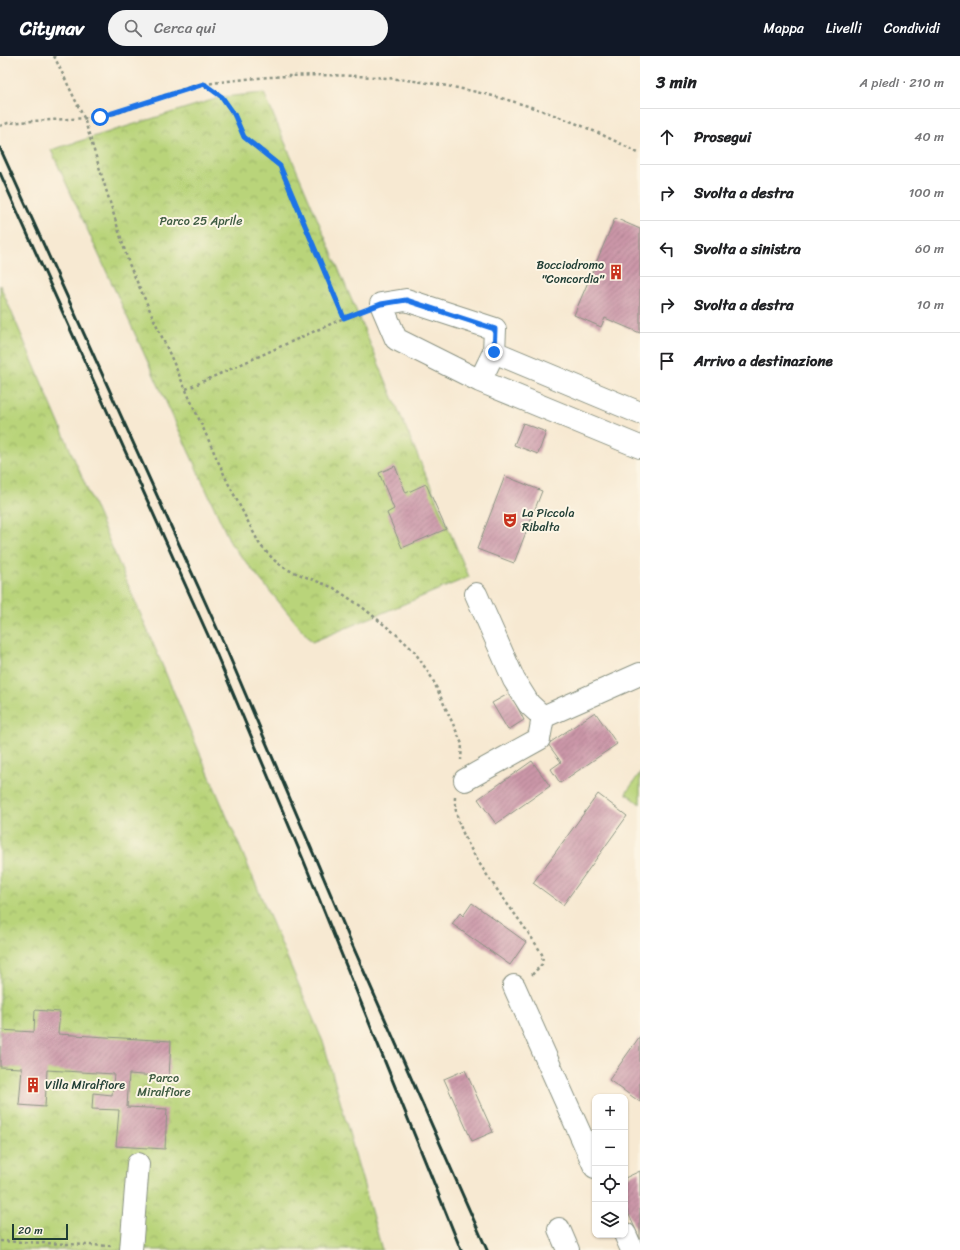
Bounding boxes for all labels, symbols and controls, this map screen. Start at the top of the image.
search box [108,10,388,46]
text: Citynav [20,12,84,45]
text: Cerca qui [154,15,216,41]
text: Mappa [764,16,804,41]
text: Livelli [826,16,862,41]
text: Condividi [884,16,940,41]
icon: search [122,17,144,39]
text: 3 min [656,67,697,97]
text: A piedi · 210 m [860,71,944,94]
route start [91,108,109,126]
text: Prosegui [694,124,751,150]
text: 40 m [914,125,944,148]
icon: ahead [656,126,678,148]
text: Svolta a destra [694,180,793,206]
text: 100 m [909,181,944,204]
icon: right [656,182,678,204]
park label: Parco 25 Aprile [160,210,242,232]
text: Svolta a sinistra [694,236,801,262]
text: 60 m [915,237,944,260]
icon: left [656,238,678,260]
place label: Bocciodromo "Concordia" [536,254,605,290]
building icon: Bocciodromo "Concordia" [607,263,625,281]
text: Svolta a destra [694,292,793,318]
text: 10 m [917,293,944,316]
icon: right [656,294,678,316]
route end [485,343,503,361]
text: Arrivo a destinazione [694,348,833,374]
icon: arrive [656,350,678,372]
place label: La Piccola Ribalta [522,502,574,538]
theatre icon: La Piccola Ribalta [501,511,519,529]
park label: Parco Miralfiore [137,1067,191,1103]
place label: Villa Miralfiore [45,1074,125,1096]
building icon: Villa Miralfiore [24,1076,42,1094]
map controls [592,1094,628,1238]
button: + [592,1094,628,1130]
button: − [592,1130,628,1166]
button: locate [592,1166,628,1202]
button: layers [592,1202,628,1238]
text: 20 m [18,1221,43,1240]
scale bar [12,1222,68,1241]

